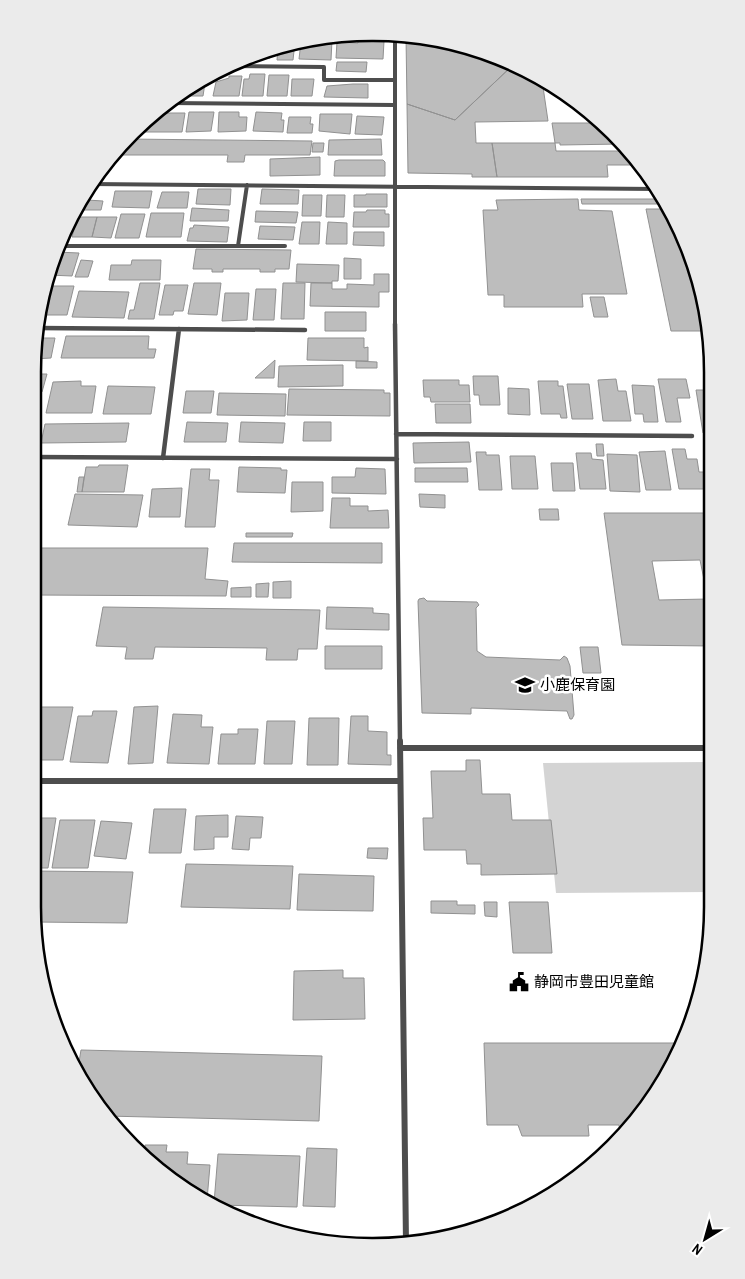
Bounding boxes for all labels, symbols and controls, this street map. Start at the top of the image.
school or university icon: 小鹿保育園 [514,674,536,696]
place label: 小鹿保育園 [540,674,615,695]
public building icon: 静岡市豊田児童館 [508,971,530,993]
place label: 静岡市豊田児童館 [534,971,654,992]
north arrow [680,1214,730,1264]
text: N [688,1240,706,1259]

